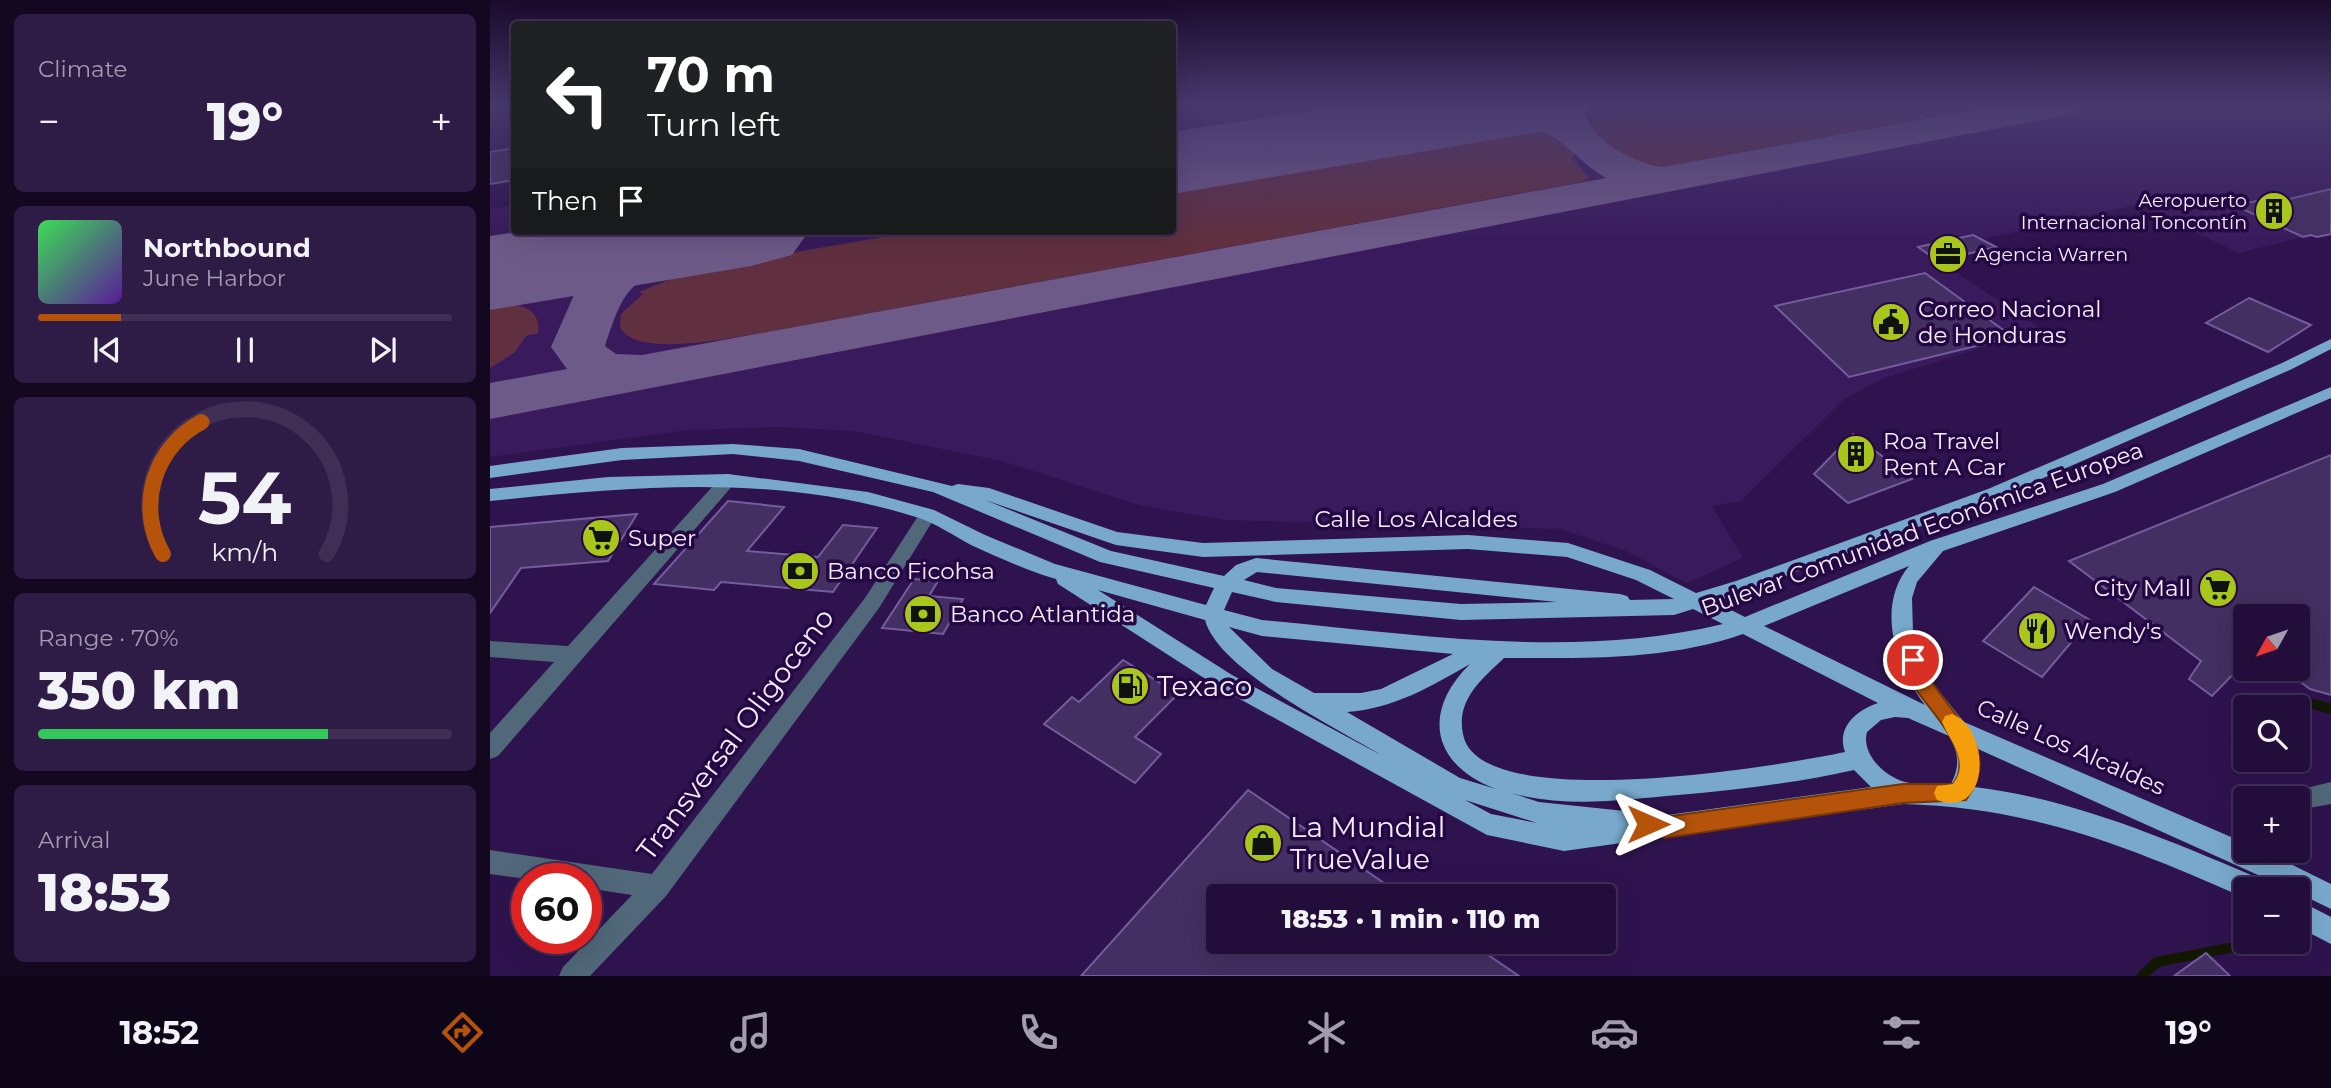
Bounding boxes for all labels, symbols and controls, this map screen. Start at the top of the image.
text: 70 m [647,45,775,104]
icon: left [532,49,623,140]
text: Climate [38,55,127,83]
text: 19° [207,90,283,153]
text: − [38,98,60,145]
text: + [430,98,452,145]
text: Turn left [647,105,781,144]
icon: arrive [612,182,650,220]
text: Then [532,185,598,217]
place label: Aeropuerto Internacional Toncontín [2021,189,2247,234]
building icon: Aeropuerto Internacional Toncontín [2253,190,2295,232]
text: Northbound [143,232,311,264]
office icon: Agencia Warren [1927,233,1969,275]
place label: Agencia Warren [1975,243,2128,266]
text: June Harbor [143,264,286,292]
place label: Correo Nacional de Honduras [1918,295,2101,349]
public building icon: Correo Nacional de Honduras [1870,301,1912,343]
icon: previous [88,331,126,369]
icon: pause [226,331,264,369]
icon: next [364,331,402,369]
place label: Roa Travel Rent A Car [1883,427,2006,481]
building icon: Roa Travel Rent A Car [1835,433,1877,475]
street label: Bulevar Comunidad Económica Europea [1697,436,2147,622]
text: 54 [198,454,292,542]
street label: Calle Los Alcaldes [1314,505,1518,533]
supermarket icon: Super [580,517,622,559]
place label: Super [628,524,696,552]
text: km/h [212,537,278,567]
bank icon: Banco Ficohsa [779,550,821,592]
place label: Banco Ficohsa [827,557,995,585]
supermarket icon: City Mall [2197,567,2239,609]
place label: City Mall [2094,574,2191,602]
bank icon: Banco Atlantida [902,593,944,635]
place label: Banco Atlantida [950,600,1135,628]
street label: Transversal Oligoceno [629,601,841,867]
north arrow [2233,604,2310,681]
map controls [2233,604,2310,954]
restaurant icon: Wendy's [2016,610,2058,652]
place label: Wendy's [2064,617,2162,645]
text: Range · 70% [38,624,179,652]
pin [1883,630,1943,690]
icon: arrive [1894,641,1932,679]
text: 350 km [38,659,241,722]
fuel station icon: Texaco [1109,665,1151,707]
place label: Texaco [1157,669,1252,703]
street label: Calle Los Alcaldes [1973,693,2169,801]
button: search [2233,695,2310,772]
button: + [2233,786,2310,863]
position arrow [1611,787,1685,861]
place label: La Mundial TrueValue [1290,810,1445,876]
shop icon: La Mundial TrueValue [1242,822,1284,864]
text: Arrival [38,826,111,854]
text: 18:53 [38,861,171,924]
speed limit sign: 60 [511,863,602,954]
button: − [2233,877,2310,954]
text: 18:53 · 1 min · 110 m [1282,903,1540,935]
icon: directions [438,1008,487,1057]
icon: music [726,1008,775,1057]
icon: phone [1014,1008,1063,1057]
icon: climate [1302,1008,1351,1057]
icon: car [1590,1008,1639,1057]
icon: filters [1877,1008,1926,1057]
text: 18:52 [119,1013,199,1052]
text: 19° [2165,1013,2212,1052]

